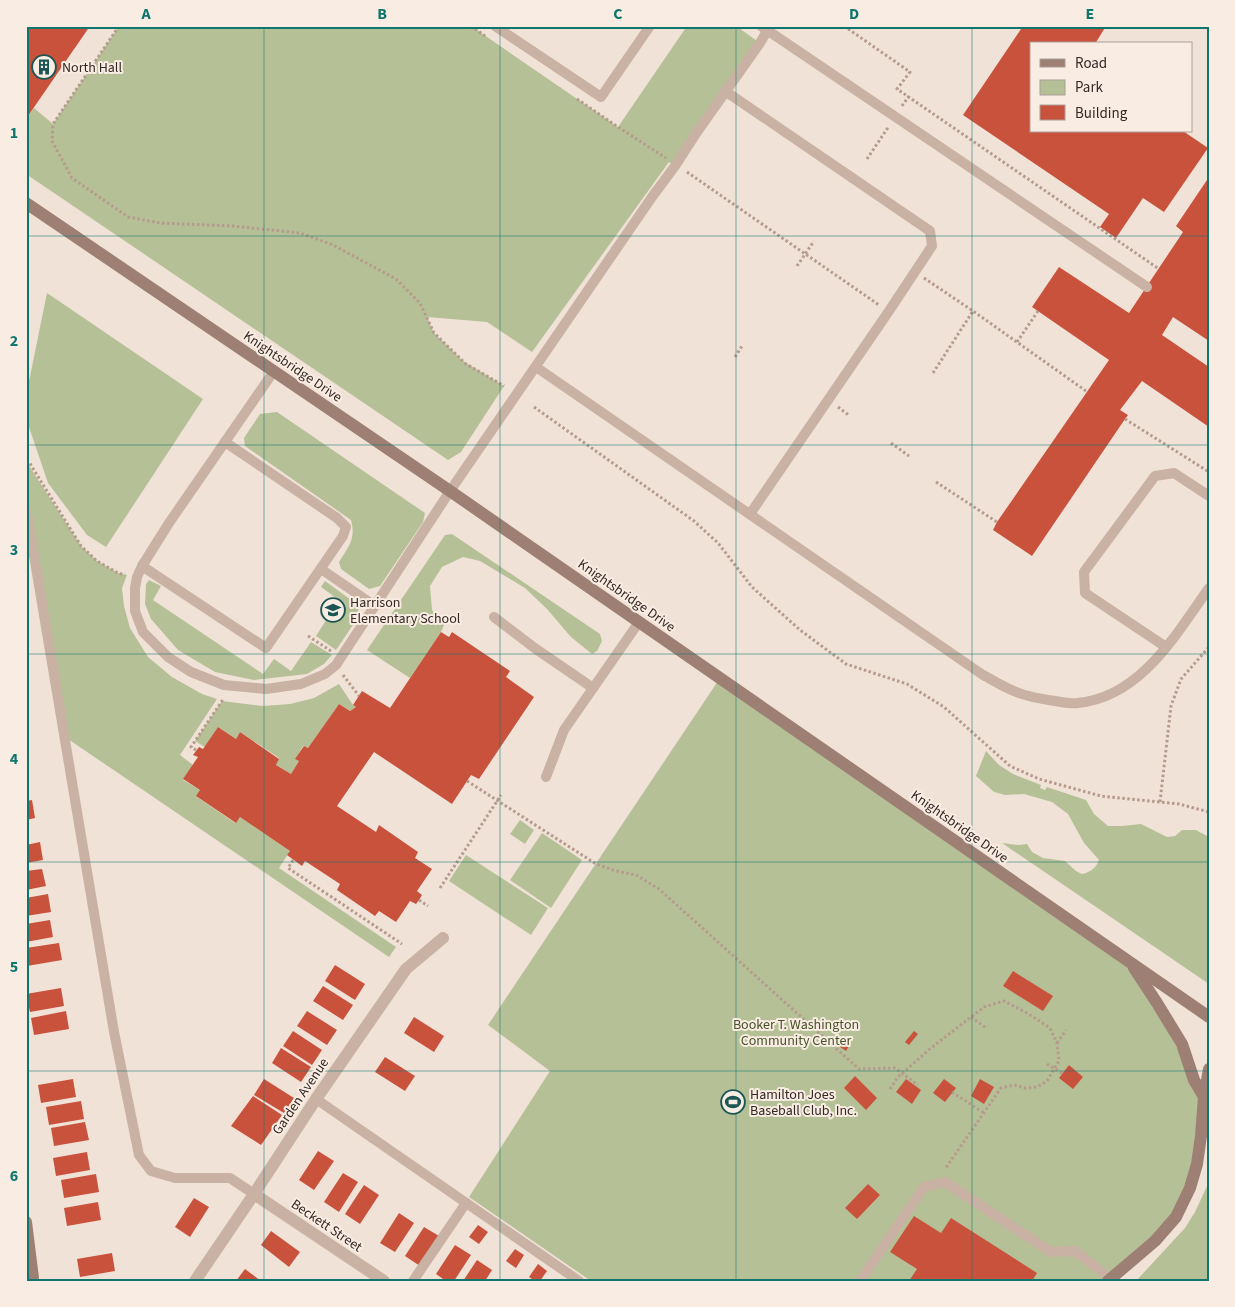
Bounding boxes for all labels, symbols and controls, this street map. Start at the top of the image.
text: A [140,3,151,25]
text: B [377,3,387,25]
text: C [613,3,623,25]
text: D [849,3,859,25]
text: E [1086,3,1094,25]
legend [1030,42,1192,132]
text: Road [1075,53,1107,74]
building icon: North Hall [31,54,57,80]
place label: North Hall [62,58,122,78]
text: Park [1075,77,1104,98]
text: Building [1075,103,1128,124]
text: 1 [10,122,18,144]
street label: Knightsbridge Drive [239,326,346,407]
text: 2 [10,330,18,352]
text: 3 [10,539,18,561]
street label: Knightsbridge Drive [574,555,679,637]
place label: Harrison Elementary School [350,593,461,629]
school or university icon: Harrison Elementary School [320,597,346,623]
text: 4 [10,748,19,770]
street label: Knightsbridge Drive [907,786,1012,868]
text: 5 [10,956,18,978]
park label: Booker T. Washington Community Center [733,1015,859,1051]
street label: Garden Avenue [268,1054,334,1139]
place label: Hamilton Joes Baseball Club, Inc. [750,1085,857,1121]
sports icon: Hamilton Joes Baseball Club, Inc. [720,1089,746,1115]
text: 6 [10,1165,18,1187]
street label: Beckett Street [287,1195,366,1257]

